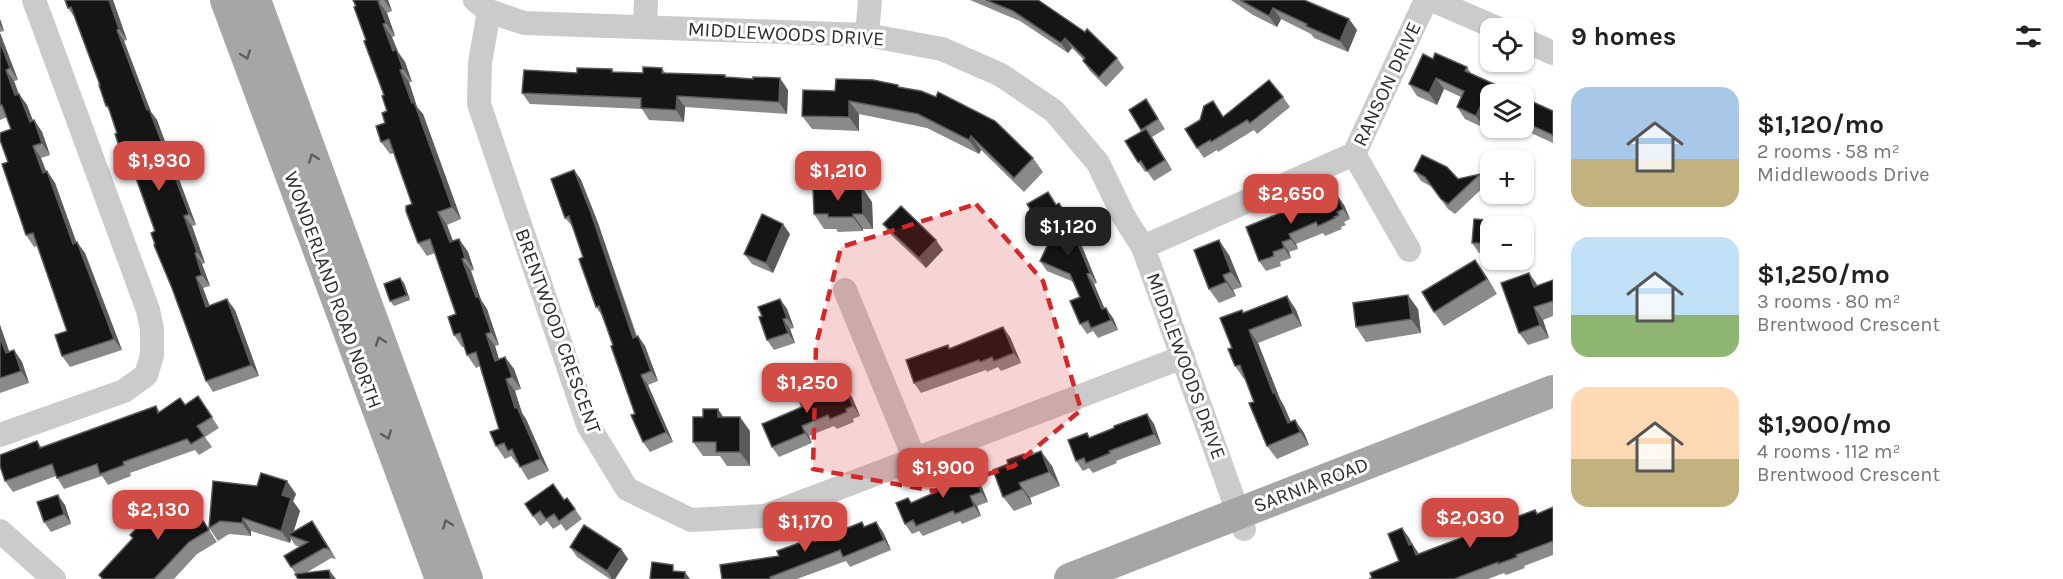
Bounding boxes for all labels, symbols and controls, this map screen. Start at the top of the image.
street label: MIDDLEWOODS DRIVE [687,17,885,51]
street label: RANSON DRIVE [1348,18,1426,150]
map controls [1480,18,1534,270]
button: locate [1480,18,1534,72]
icon: filters [2012,20,2045,53]
text: 9 homes [1571,21,1677,52]
one-way arrow [239,49,252,60]
button: layers [1480,84,1534,138]
text: $1,120/mo [1757,109,1884,140]
icon: home [1619,111,1691,183]
text: 2 rooms · 58 m² [1757,140,1900,163]
pin: $1,930 [110,141,208,192]
text: $1,930 [127,149,191,172]
button: + [1480,150,1534,204]
pin: $1,210 [789,151,887,202]
one-way arrow [307,153,320,164]
text: $1,210 [809,159,867,182]
text: Middlewoods Drive [1757,163,1930,186]
street label: WONDERLAND ROAD NORTH [279,168,387,412]
pin: $2,650 [1242,174,1340,225]
text: $2,650 [1257,182,1325,205]
pin: $1,120 [1019,207,1117,258]
text: $1,120 [1039,215,1097,238]
button: − [1480,216,1534,270]
street label: BRENTWOOD CRESCENT [510,225,606,437]
text: $1,250/mo [1757,259,1890,290]
icon: home [1619,261,1691,333]
street label: MIDDLEWOODS DRIVE [1142,270,1230,462]
text: 3 rooms · 80 m² [1757,290,1901,313]
text: Brentwood Crescent [1757,313,1940,336]
one-way arrow [374,336,387,347]
pin: $1,250 [758,363,856,414]
text: $1,250 [776,371,838,394]
text: $1,900/mo [1757,409,1891,440]
icon: home [1619,411,1691,483]
one-way arrow [380,428,392,439]
text: 4 rooms · 112 m² [1757,440,1901,463]
pin: $1,900 [894,448,992,499]
street label: SARNIA ROAD [1250,453,1372,517]
text: $1,900 [911,456,975,479]
text: Brentwood Crescent [1757,463,1940,486]
pin: $2,130 [109,490,207,541]
text: $2,130 [126,498,190,521]
pin: $2,030 [1421,498,1519,549]
pin: $1,170 [756,502,854,553]
text: $2,030 [1436,506,1504,529]
text: $1,170 [777,510,833,533]
one-way arrow [442,519,454,530]

